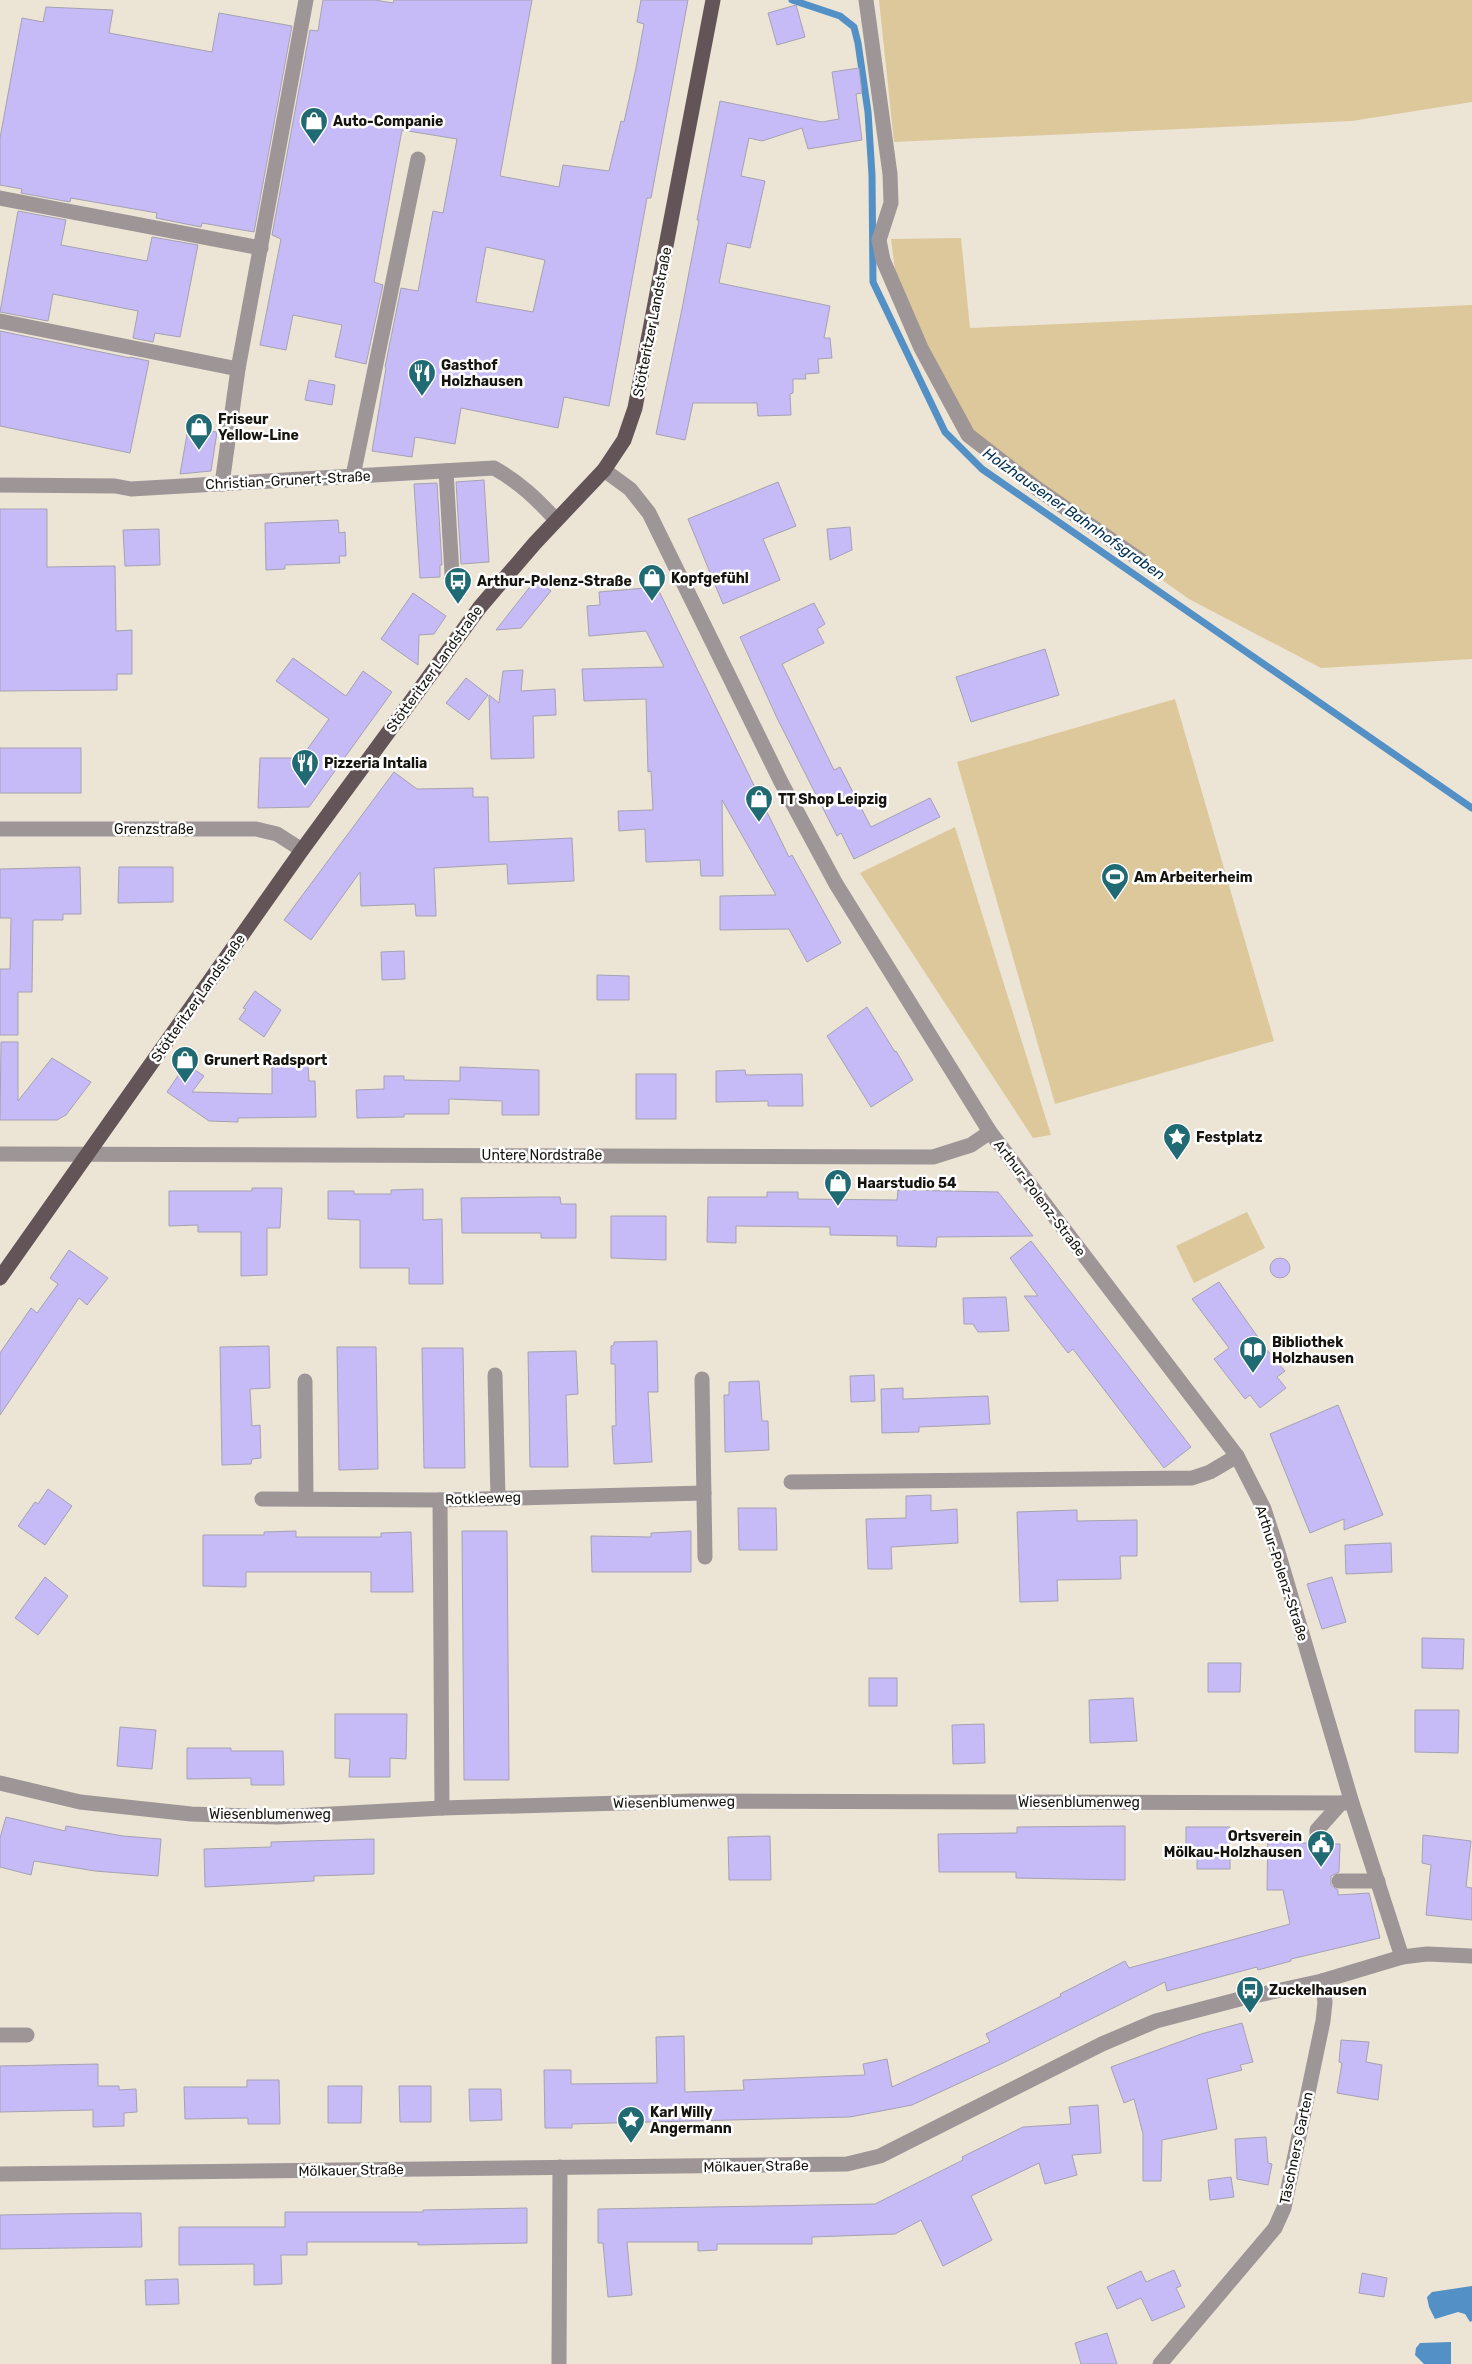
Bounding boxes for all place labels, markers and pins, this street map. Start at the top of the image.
shop icon: Auto-Companie [299,106,329,145]
place label: Auto-Companie [333,113,443,130]
place label: Gasthof Holzhausen [441,357,523,390]
restaurant icon: Gasthof Holzhausen [407,358,437,397]
place label: Friseur Yellow-Line [218,411,299,444]
shop icon: Friseur Yellow-Line [184,412,214,451]
shop icon: Kopfgefühl [637,563,667,602]
bus stop icon: Arthur-Polenz-Straße [443,566,473,605]
place label: Kopfgefühl [671,570,749,587]
place label: Arthur-Polenz-Straße [477,573,632,590]
restaurant icon: Pizzeria Intalia [290,748,320,787]
place label: Pizzeria Intalia [324,755,427,772]
shop icon: TT Shop Leipzig [744,784,774,823]
place label: TT Shop Leipzig [778,791,887,808]
sports icon: Am Arbeiterheim [1100,862,1130,901]
place label: Am Arbeiterheim [1134,869,1253,886]
shop icon: Grunert Radsport [170,1045,200,1084]
place label: Grunert Radsport [204,1052,328,1069]
place icon: Festplatz [1162,1122,1192,1161]
place label: Festplatz [1196,1129,1263,1146]
shop icon: Haarstudio 54 [823,1168,853,1207]
place label: Haarstudio 54 [857,1175,957,1192]
place label: Bibliothek Holzhausen [1272,1334,1354,1367]
library icon: Bibliothek Holzhausen [1238,1335,1268,1374]
place label: Ortsverein Mölkau-Holzhausen [1164,1828,1302,1861]
public building icon: Ortsverein Mölkau-Holzhausen [1306,1829,1336,1868]
bus stop icon: Zuckelhausen [1235,1975,1265,2014]
place label: Zuckelhausen [1269,1982,1367,1999]
place label: Karl Willy Angermann [650,2104,732,2137]
place icon: Karl Willy Angermann [616,2105,646,2144]

